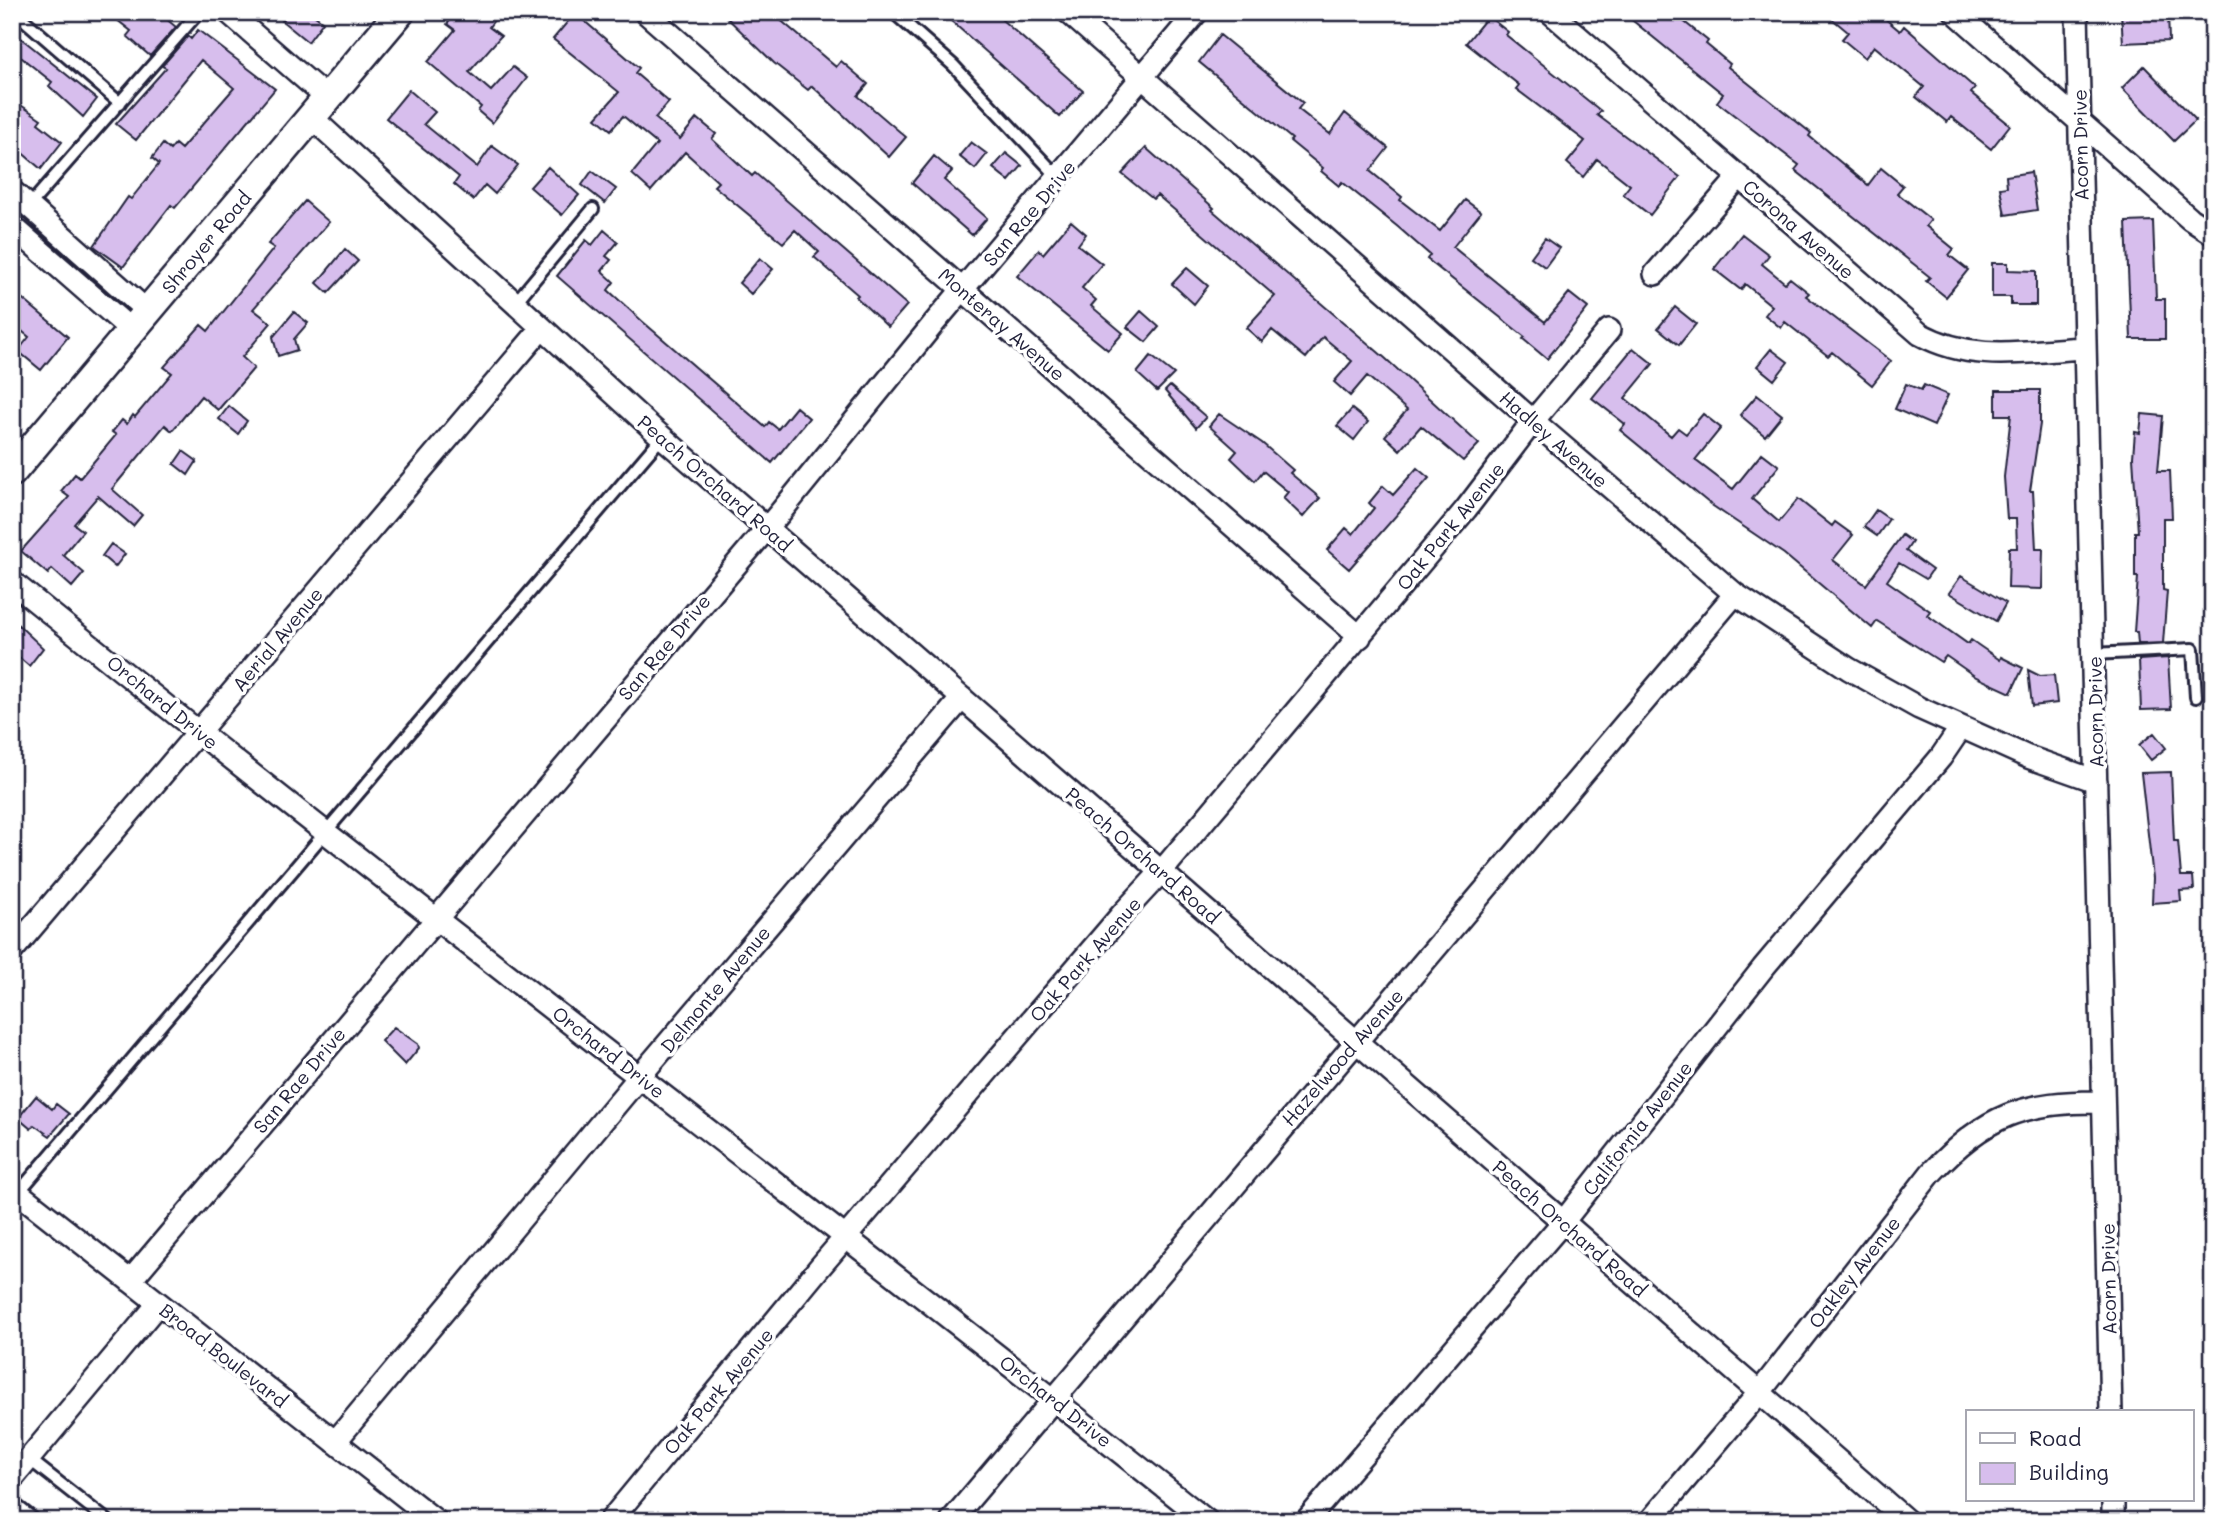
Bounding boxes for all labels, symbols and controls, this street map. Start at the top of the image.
street label: Acorn Drive [2067,89,2093,201]
street label: San Rae Drive [977,155,1081,271]
street label: Corona Avenue [1738,174,1860,284]
street label: Shroyer Road [156,185,256,299]
street label: Monteray Avenue [933,262,1071,386]
street label: Hadley Avenue [1495,385,1613,493]
street label: Peach Orchard Road [633,409,797,557]
street label: Oak Park Avenue [1391,457,1509,595]
street label: Aerial Avenue [226,582,328,696]
street label: San Rae Drive [612,589,716,705]
street label: Orchard Drive [102,649,224,755]
street label: Acorn Drive [2082,656,2108,768]
street label: Peach Orchard Road [1061,781,1225,929]
street label: Oak Park Avenue [1024,891,1146,1027]
street label: Delmonte Avenue [654,920,776,1058]
street label: Hazelwood Avenue [1276,983,1408,1131]
street label: Orchard Drive [548,1000,670,1104]
street label: San Rae Drive [247,1022,351,1138]
street label: California Avenue [1577,1056,1697,1200]
street label: Peach Orchard Road [1488,1154,1652,1302]
street label: Oakley Avenue [1803,1211,1905,1333]
street label: Acorn Drive [2095,1223,2121,1335]
street label: Broad Boulevard [155,1297,293,1413]
street label: Oak Park Avenue [658,1322,778,1460]
street label: Orchard Drive [995,1349,1117,1453]
legend [1966,1410,2194,1502]
text: Road [2029,1424,2081,1451]
text: Building [2029,1458,2109,1485]

